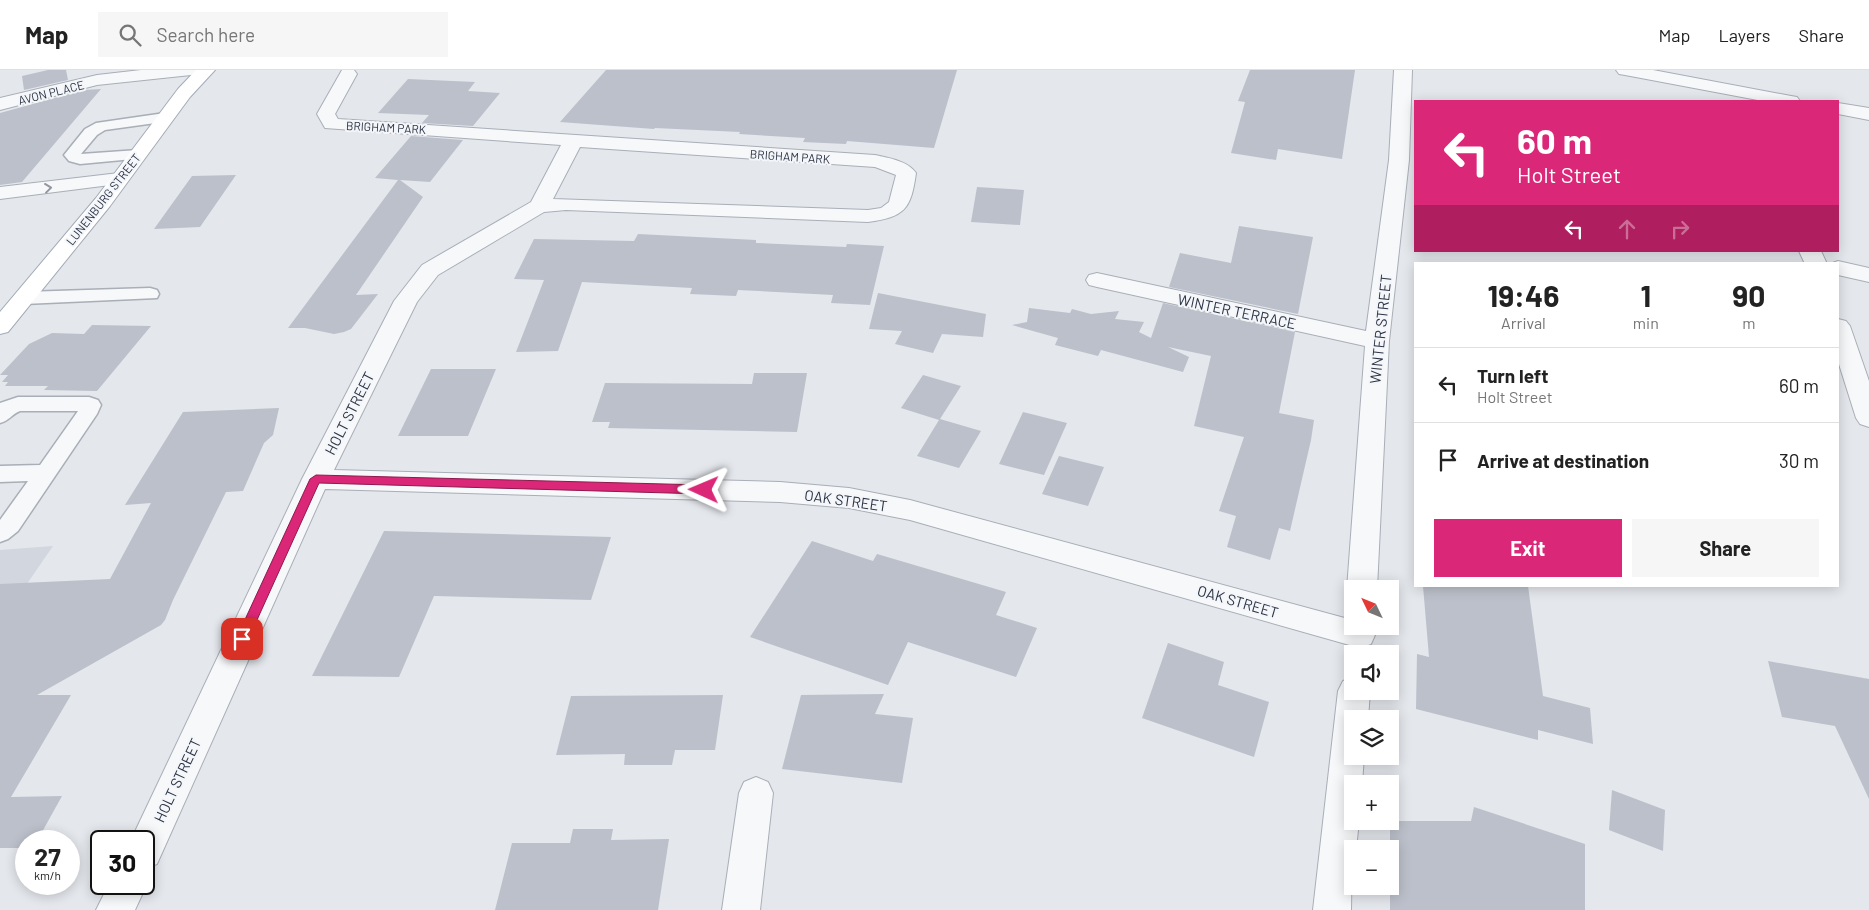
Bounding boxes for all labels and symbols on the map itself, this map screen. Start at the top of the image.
street label: AVON PLACE [17,77,85,107]
street label: BRIGHAM PARK [346,118,427,136]
street label: BRIGHAM PARK [749,146,831,166]
street label: LUNENBURG STREET [63,150,143,248]
one-way arrow [45,183,53,194]
street label: WINTER STREET [1365,273,1395,385]
street label: WINTER TERRACE [1176,290,1298,332]
street label: HOLT STREET [320,369,378,457]
position arrow [677,463,729,515]
street label: OAK STREET [803,485,889,515]
north arrow [1344,580,1399,635]
street label: OAK STREET [1195,581,1281,621]
pin [221,618,263,660]
street label: HOLT STREET [150,735,204,825]
speed limit sign: 30 [90,830,155,895]

